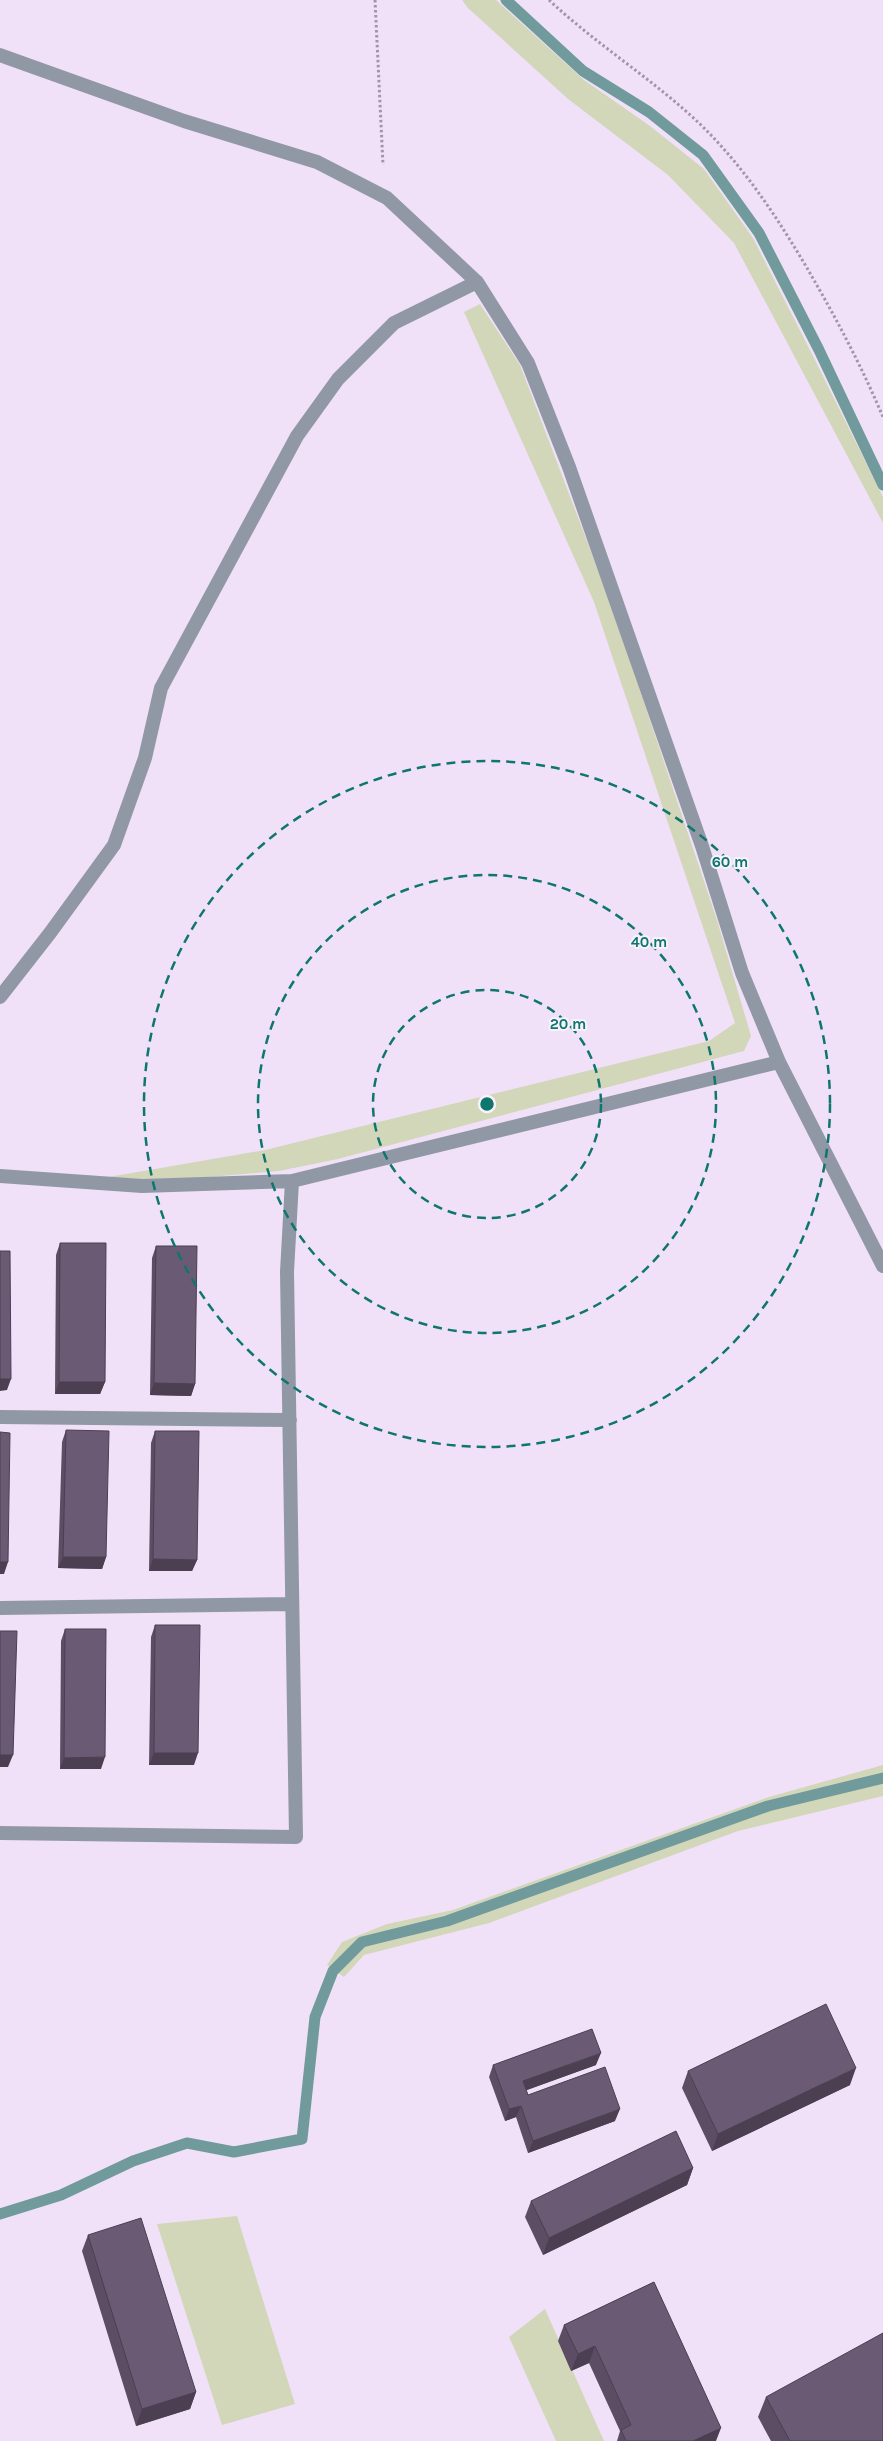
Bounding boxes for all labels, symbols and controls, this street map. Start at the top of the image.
text: 60 m [712,853,748,871]
text: 40 m [631,933,667,951]
text: 20 m [550,1015,586,1033]
centre of rings [478,1095,496,1113]

